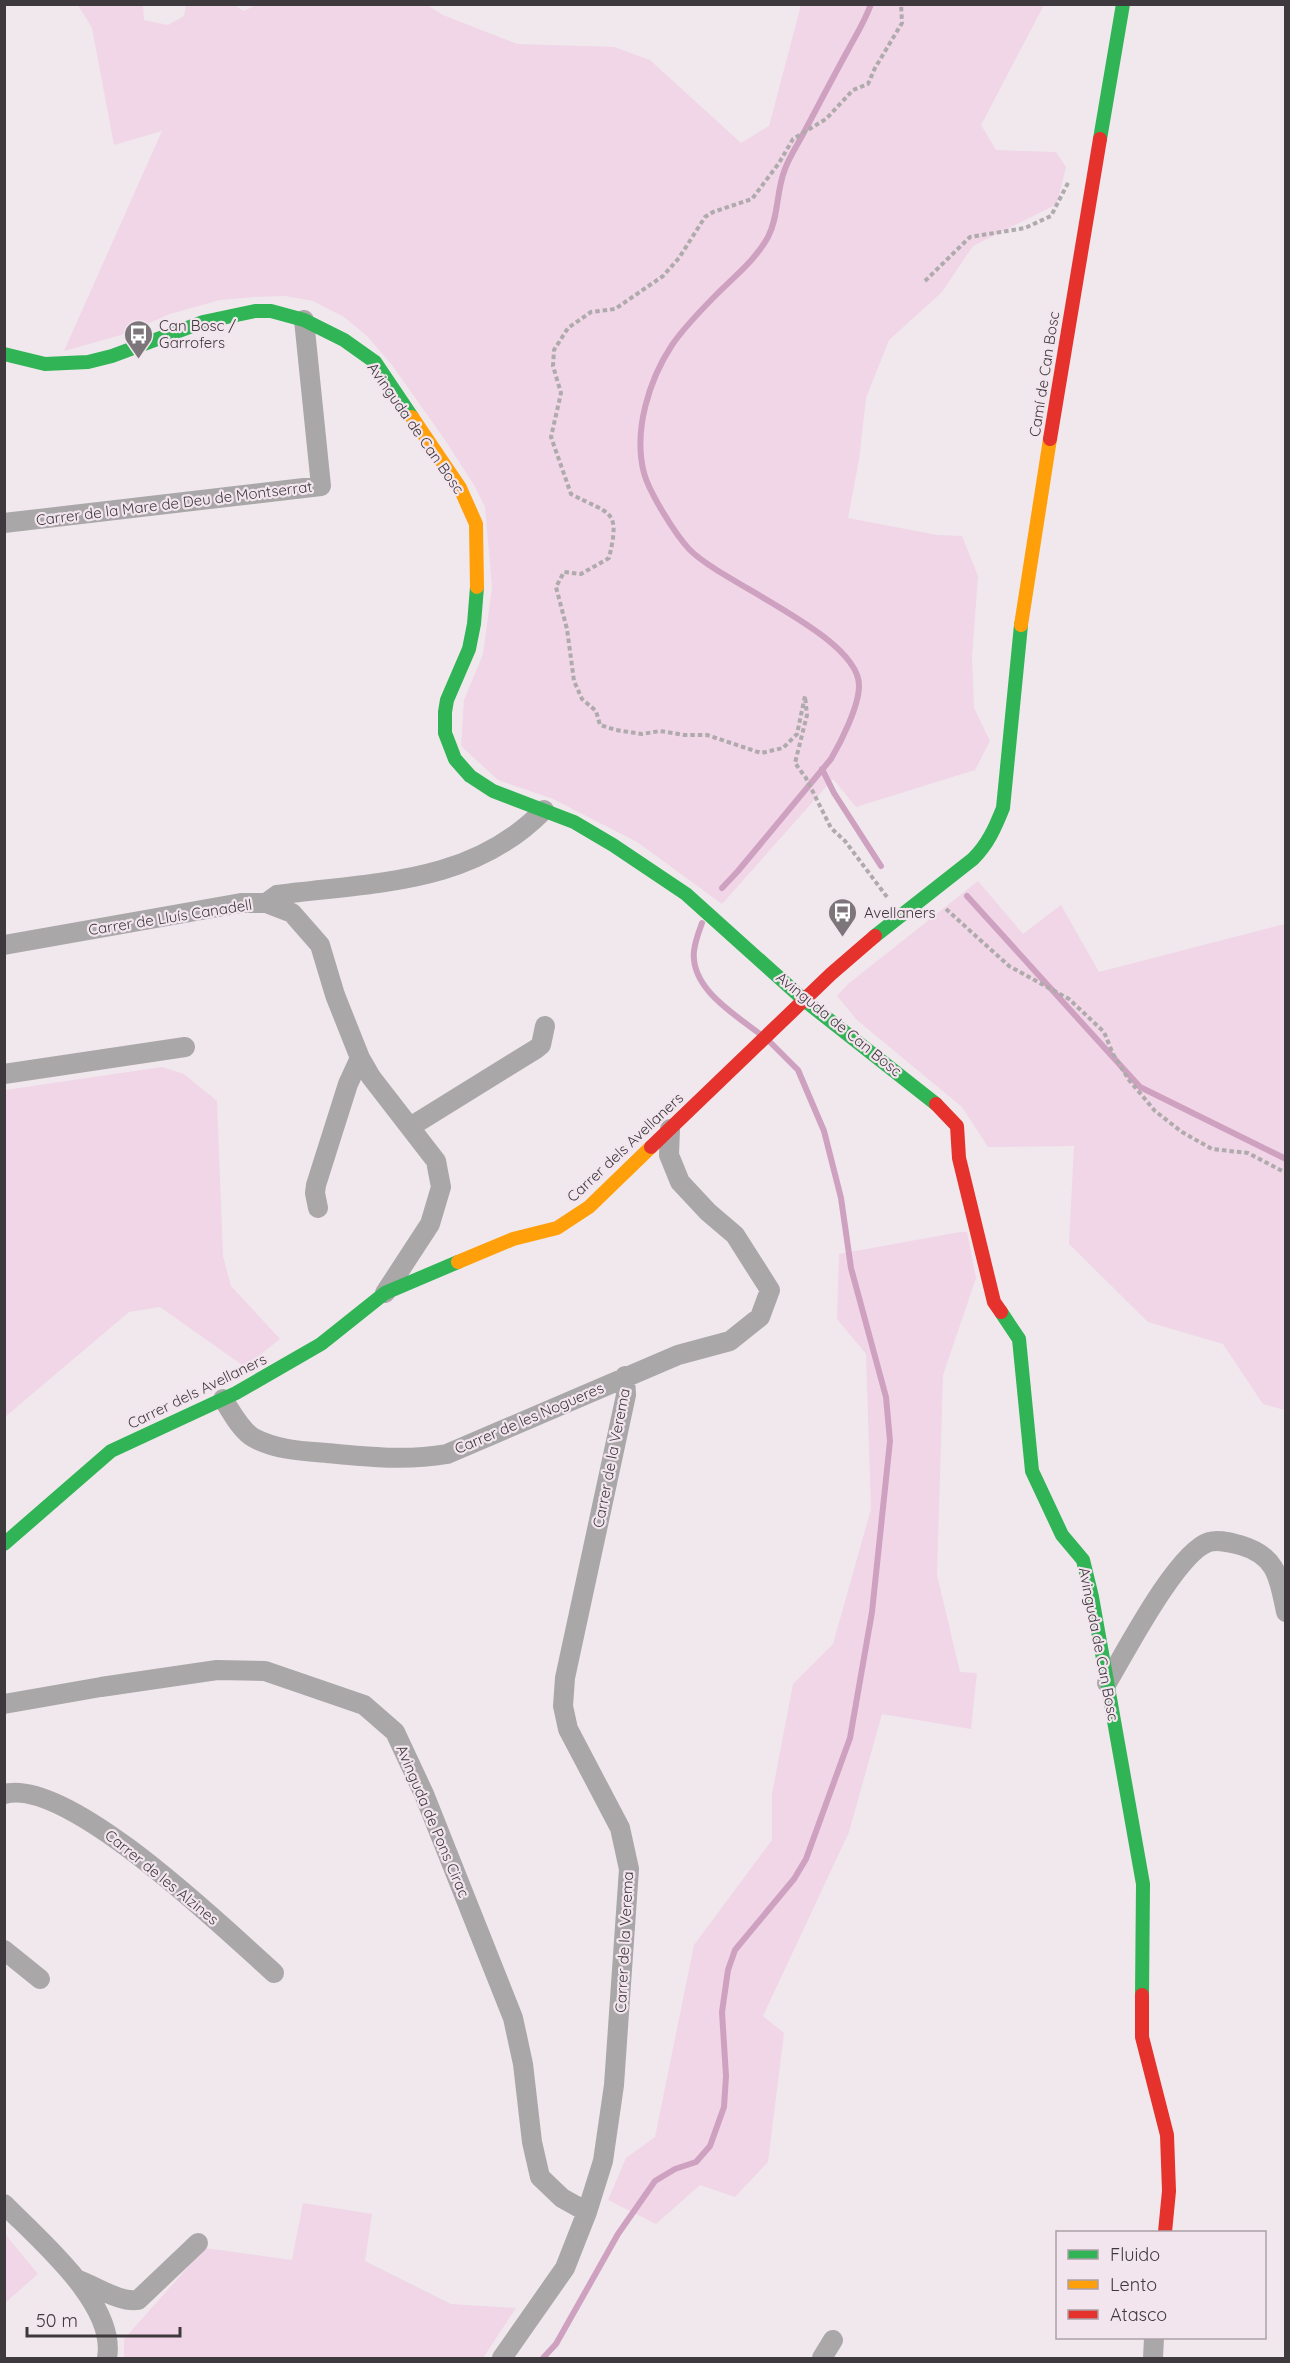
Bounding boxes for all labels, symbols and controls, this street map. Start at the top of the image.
street label: Camí de Can Bosc [1025,310,1063,438]
place label: Can Bosc / Garrofers [159,316,236,352]
bus stop icon: Can Bosc / Garrofers [122,318,154,360]
street label: Avinguda de Can Bosc [363,359,469,498]
street label: Carrer de la Mare de Deu de Montserrat [35,477,313,529]
street label: Carrer de Lluís Canadell [87,895,253,939]
bus stop icon: Avellaners [827,896,859,938]
place label: Avellaners [864,903,936,922]
street label: Avinguda de Can Bosc [772,968,906,1081]
street label: Carrer dels Avellaners [563,1088,687,1206]
street label: Carrer dels Avellaners [124,1349,270,1433]
street label: Carrer de les Nogueres [452,1378,606,1458]
street label: Carrer de la Verema [588,1387,634,1529]
street label: Avinguda de Can Bosc [1075,1566,1123,1723]
street label: Avinguda de Pons Cirac [392,1742,474,1900]
street label: Carrer de les Alzines [101,1825,223,1929]
street label: Carrer de la Verema [611,1871,637,2013]
legend [1056,2231,1266,2339]
text: Fluido [1110,2243,1160,2266]
text: Lento [1110,2273,1157,2296]
scale bar [27,2300,180,2338]
text: Atasco [1110,2303,1167,2326]
text: 50 m [36,2309,78,2332]

